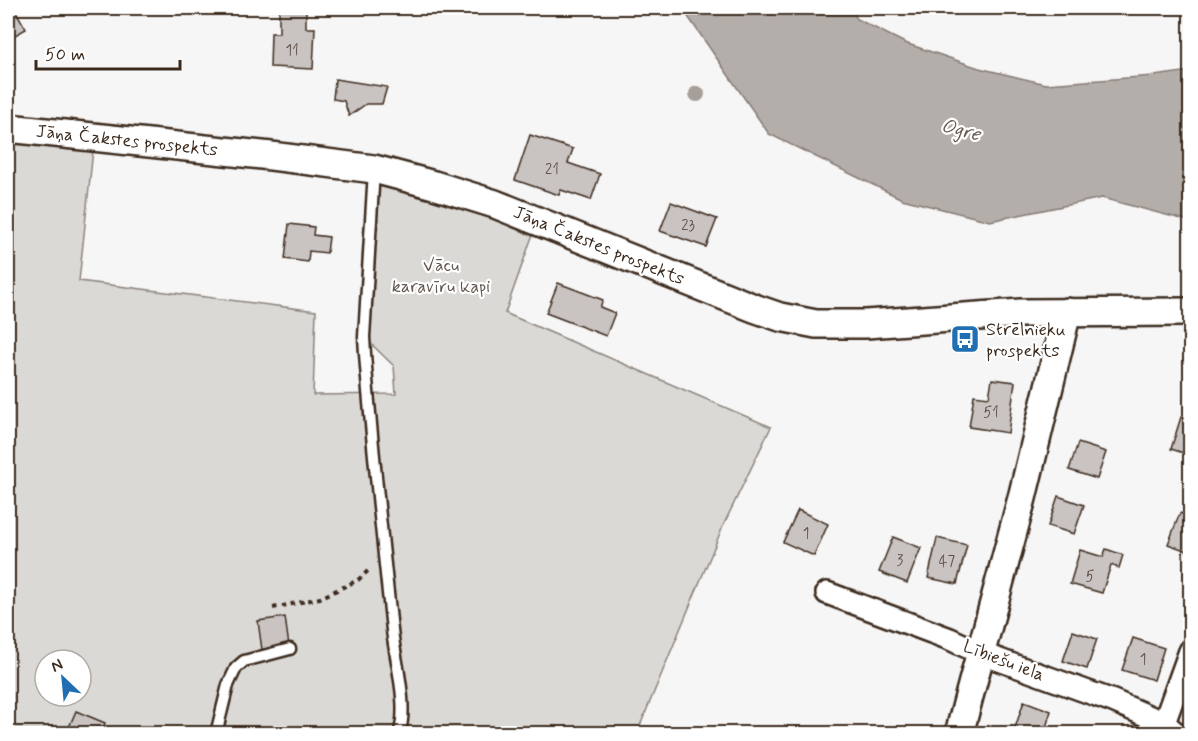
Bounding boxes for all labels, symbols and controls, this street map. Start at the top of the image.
scale bar [36,33,180,71]
house number: 11 [285,41,299,61]
text: 50 m [45,43,85,67]
water label: Ogre [938,113,984,149]
street label: Jāņa Čakstes prospekts [35,120,219,162]
house number: 21 [545,160,559,180]
street label: Jāņa Čakstes prospekts [510,201,688,291]
house number: 23 [681,216,695,236]
park label: Vācu karavīru kapi [392,254,490,299]
place label: Strēlnieku prospekts [986,318,1066,363]
bus stop icon: Strēlnieku prospekts [949,323,981,355]
house number: 51 [983,403,999,423]
house number: 1 [803,524,809,544]
house number: 3 [897,551,904,571]
house number: 47 [939,552,956,572]
house number: 5 [1085,567,1095,587]
street label: Lībiešu iela [959,634,1048,687]
north arrow [33,648,93,708]
house number: 1 [1140,650,1146,670]
text: N [48,654,66,678]

